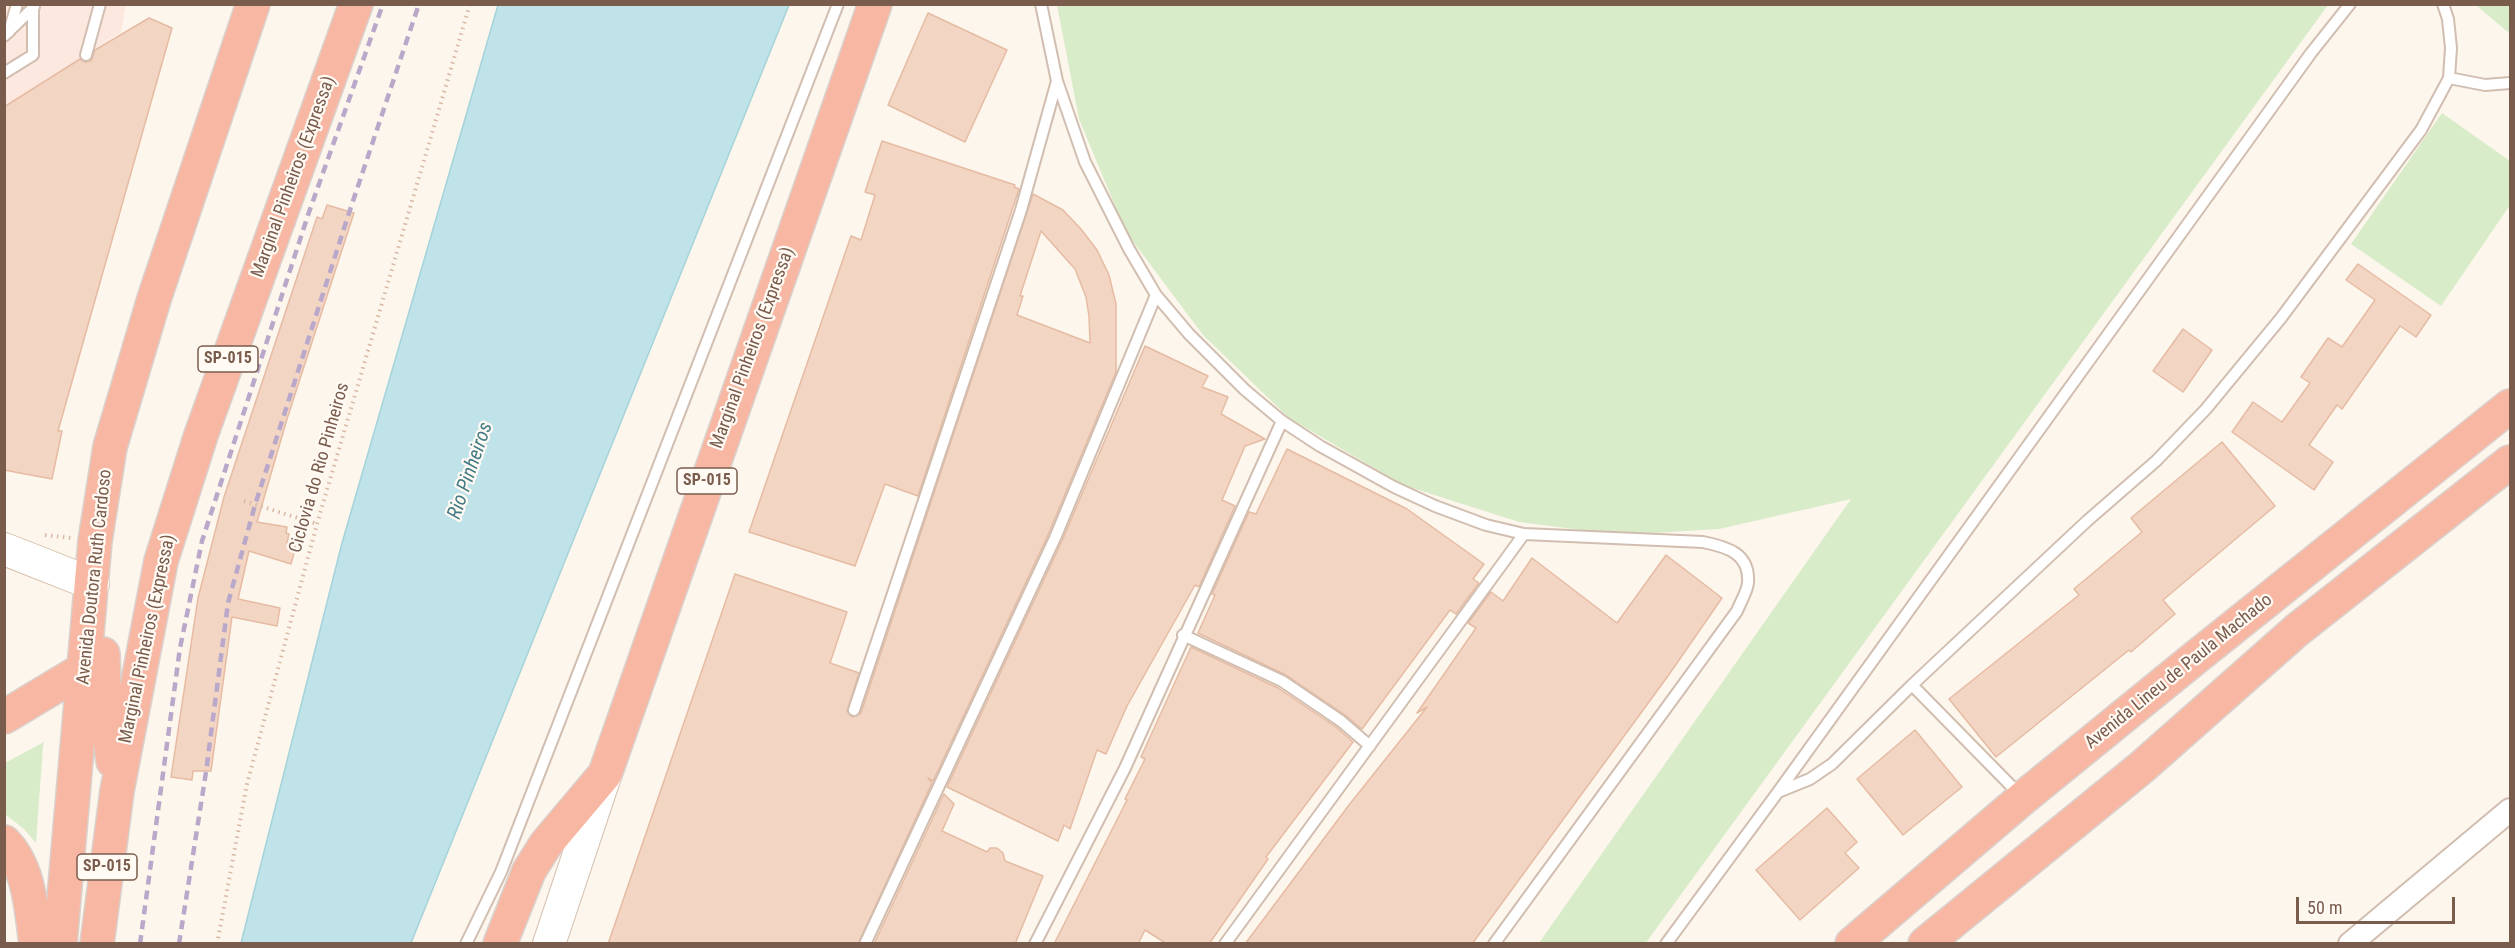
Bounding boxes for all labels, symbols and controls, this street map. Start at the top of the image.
street label: Marginal Pinheiros (Expressa) [247,73,341,281]
street label: Marginal Pinheiros (Expressa) [706,244,800,452]
road number: SP-015 [198,346,258,372]
street label: Ciclovia do Rio Pinheiros [285,381,355,555]
water label: Rio Pinheiros [443,419,499,523]
street label: Avenida Doutora Ruth Cardoso [73,468,117,686]
road number: SP-015 [677,468,737,494]
street label: Marginal Pinheiros (Expressa) [115,533,181,745]
street label: Avenida Lineu de Paula Machado [2081,590,2277,754]
road number: SP-015 [77,854,137,880]
scale bar [2299,885,2458,923]
text: 50 m [2307,897,2342,918]

